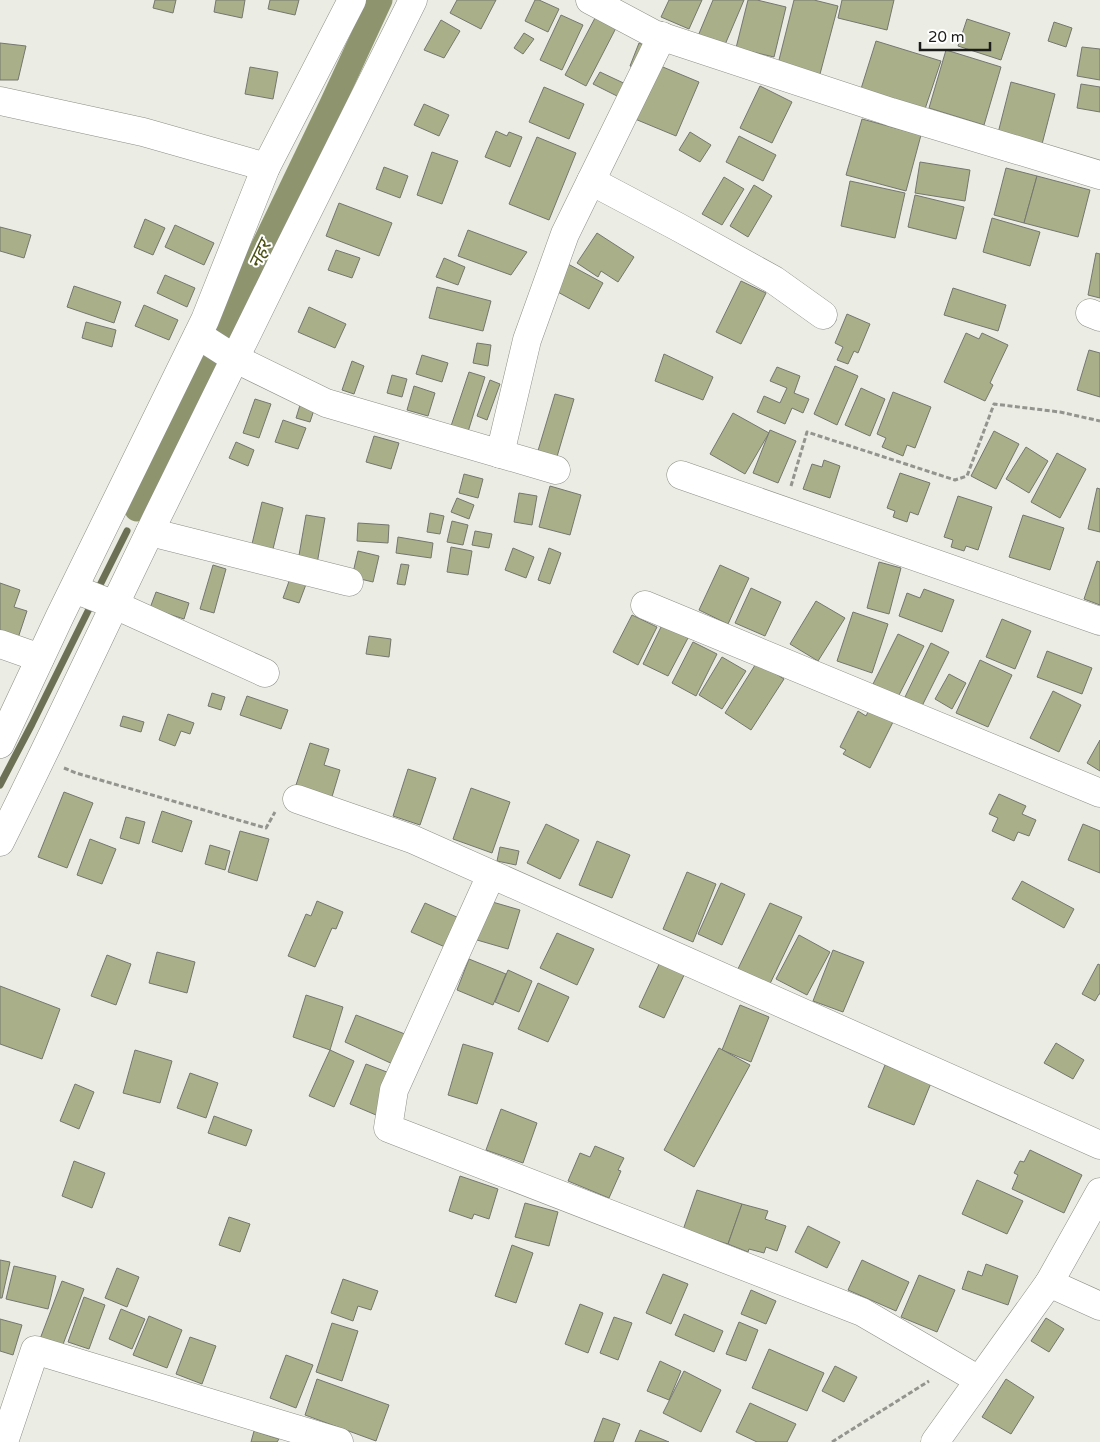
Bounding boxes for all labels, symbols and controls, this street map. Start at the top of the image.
scale bar [920,20,990,52]
text: 20 m [928,28,965,46]
water label: नहर [244,233,278,272]

